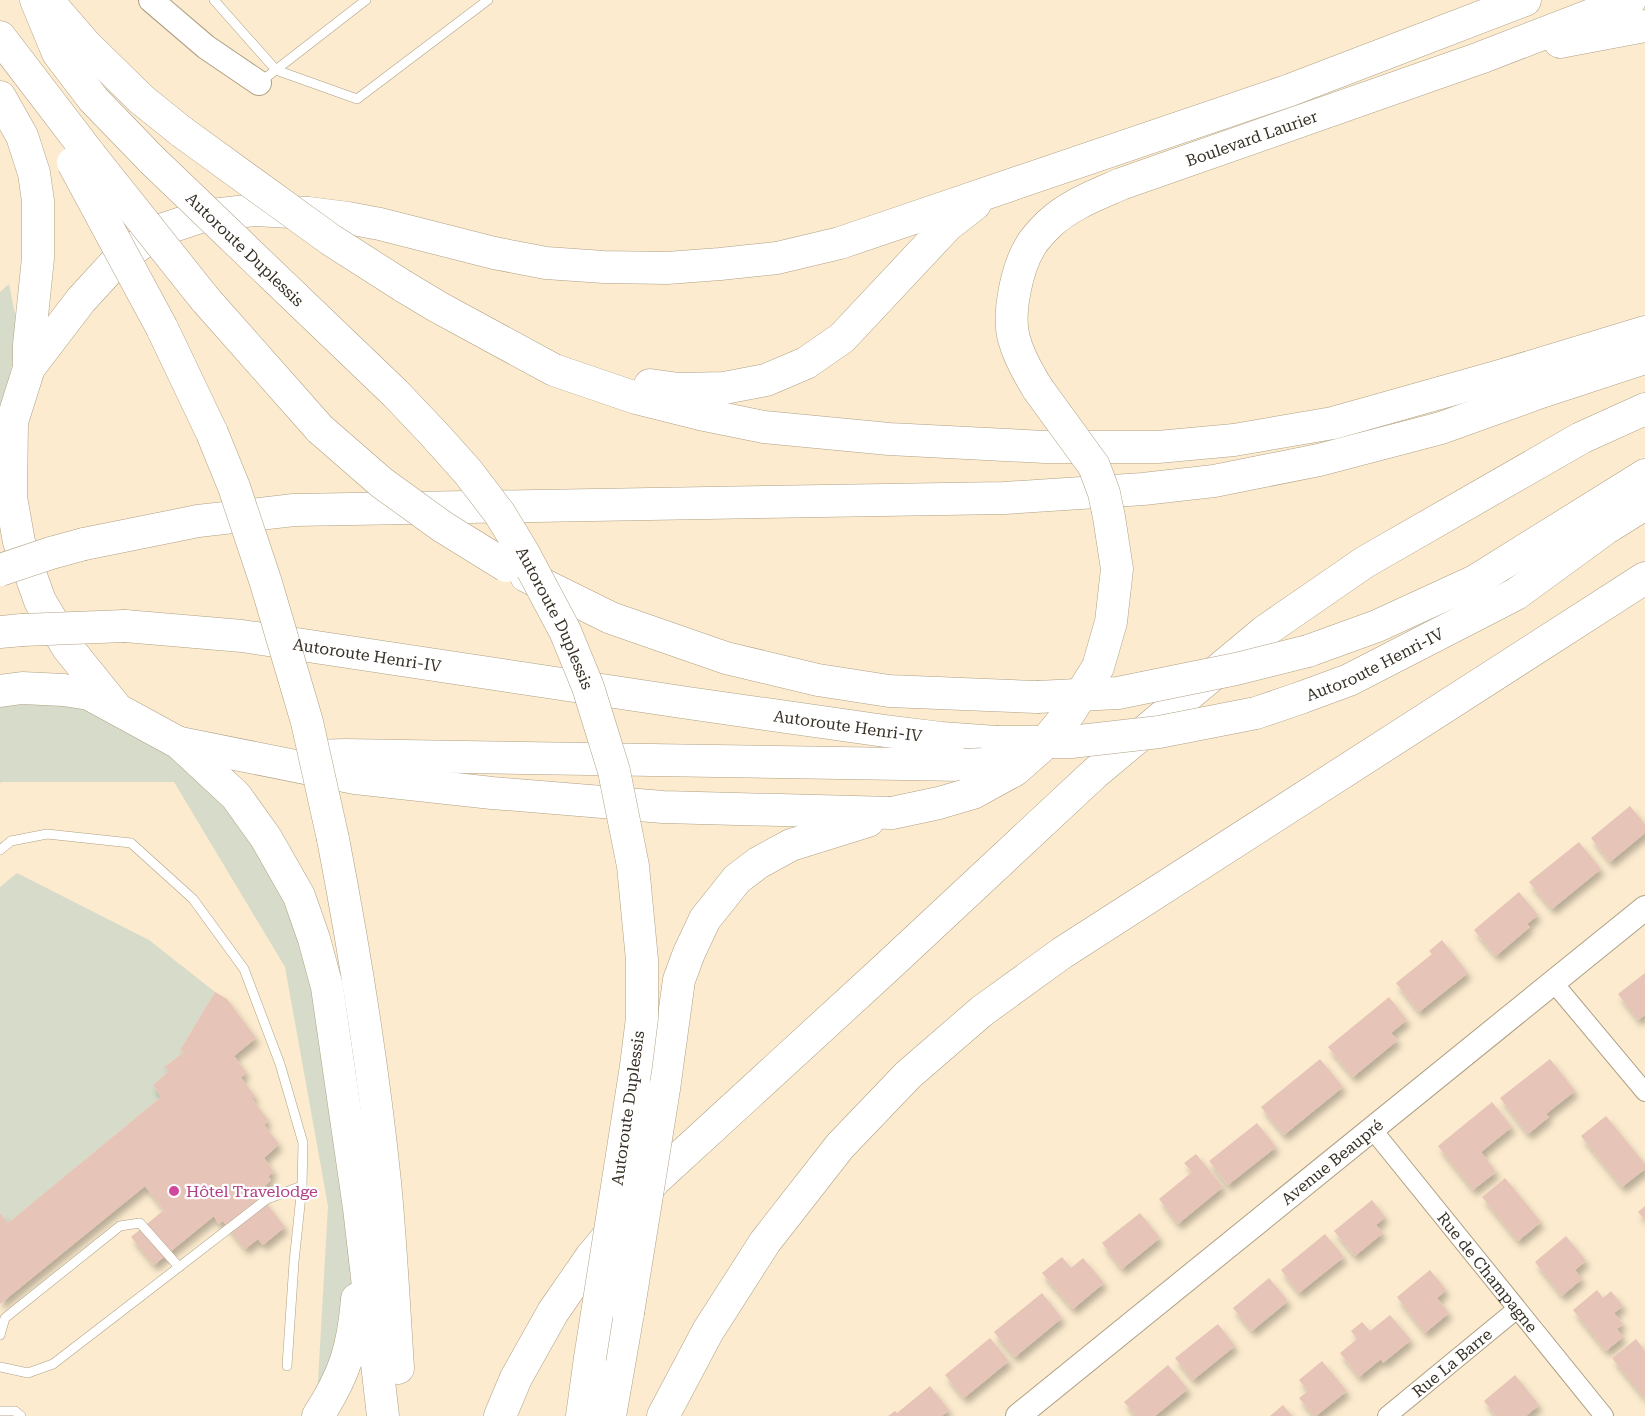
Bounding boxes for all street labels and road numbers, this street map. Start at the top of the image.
street label: Boulevard Laurier [1183,106,1320,170]
street label: Autoroute Duplessis [182,188,308,310]
street label: Autoroute Duplessis [513,544,598,692]
street label: Autoroute Henri-IV [1303,623,1447,704]
street label: Autoroute Henri-IV [292,634,443,675]
street label: Autoroute Henri-IV [772,706,924,745]
street label: Autoroute Duplessis [608,1029,648,1187]
street label: Avenue Beaupré [1277,1115,1387,1208]
street label: Rue de Champagne [1433,1208,1542,1336]
street label: Rue La Barre [1408,1324,1496,1401]

